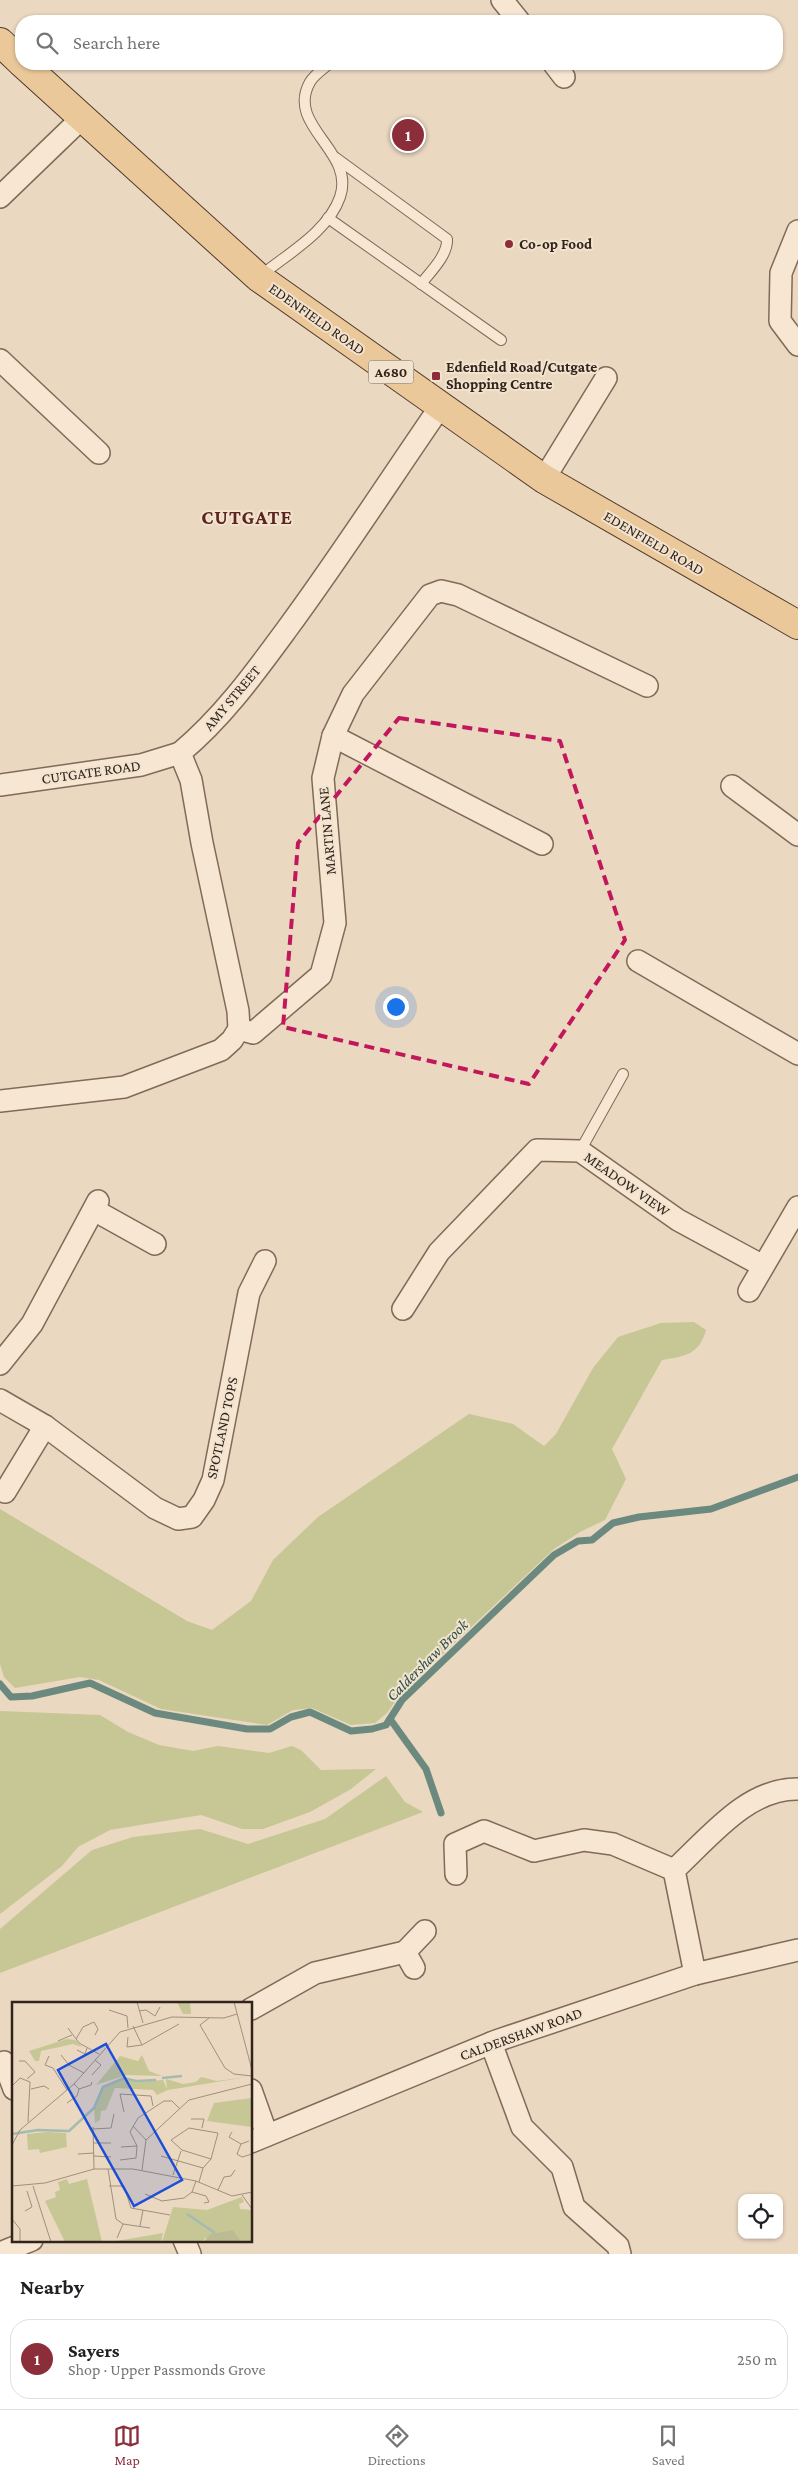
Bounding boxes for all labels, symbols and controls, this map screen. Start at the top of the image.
search box [15,15,783,70]
icon: search [33,29,61,57]
text: Search here [73,32,160,53]
pin: 1 [392,116,424,154]
place label: Co-op Food [519,236,593,252]
marker: Co-op Food [503,238,515,250]
street label: EDENFIELD ROAD [266,280,368,358]
place label: Edenfield Road/Cutgate Shopping Centre [446,359,597,392]
road number: A680 [368,361,414,384]
marker: Edenfield Road/Cutgate Shopping Centre [430,370,442,382]
district label: CUTGATE [201,506,293,528]
street label: EDENFIELD ROAD [601,508,707,578]
street label: AMY STREET [200,662,264,734]
street label: CUTGATE ROAD [40,757,142,787]
street label: MARTIN LANE [315,786,339,876]
your location [383,994,409,1020]
street label: MEADOW VIEW [581,1149,673,1219]
street label: SPOTLAND TOPS [203,1376,241,1480]
water label: Caldershaw Brook [383,1615,472,1704]
inset map [12,2002,252,2242]
street label: CALDERSHAW ROAD [457,2004,585,2064]
map controls [738,2194,783,2239]
button: locate [738,2194,783,2239]
text: Nearby [20,2275,84,2299]
text: Sayers [68,2340,120,2361]
text: 1 [34,2351,40,2368]
text: 250 m [737,2351,777,2368]
text: Shop · Upper Passmonds Grove [68,2361,266,2378]
tab: Map [113,2422,141,2468]
tab: Directions [368,2422,426,2468]
tab: Saved [652,2422,685,2468]

